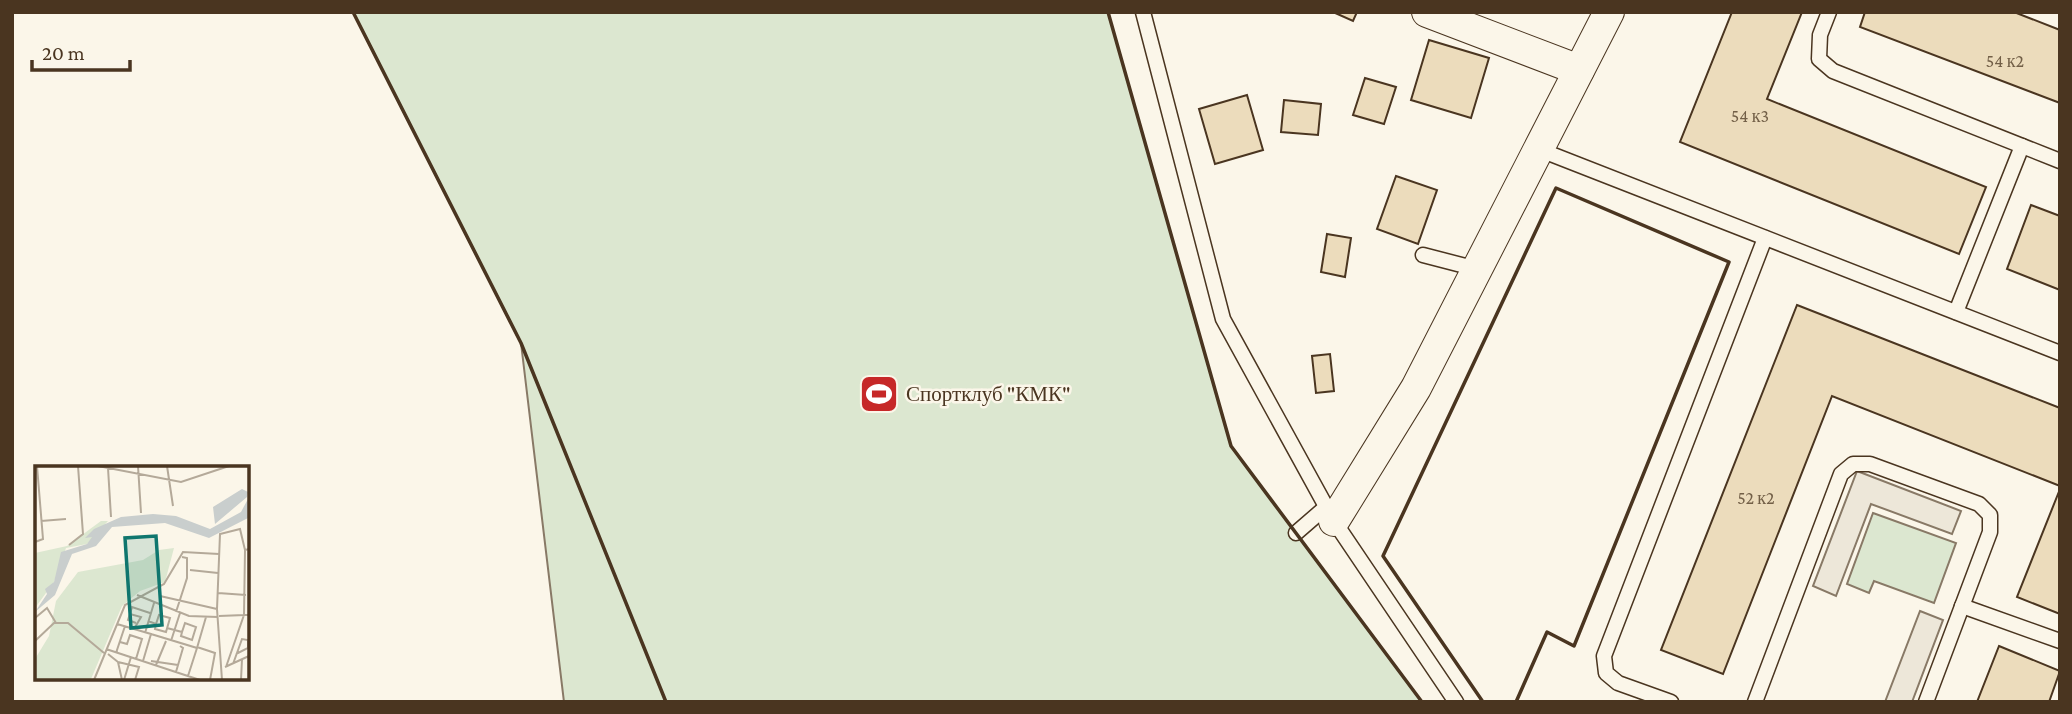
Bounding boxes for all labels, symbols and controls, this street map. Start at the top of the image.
scale bar [32,28,130,72]
text: 20 m [42,41,85,65]
house number: 54 к2 [1986,51,2024,71]
house number: 54 к3 [1731,106,1769,126]
sports icon: Спортклуб "КМК" [858,373,900,415]
place label: Спортклуб "КМК" [906,382,1071,406]
inset map [35,466,248,679]
house number: 52 к2 [1737,488,1775,508]

